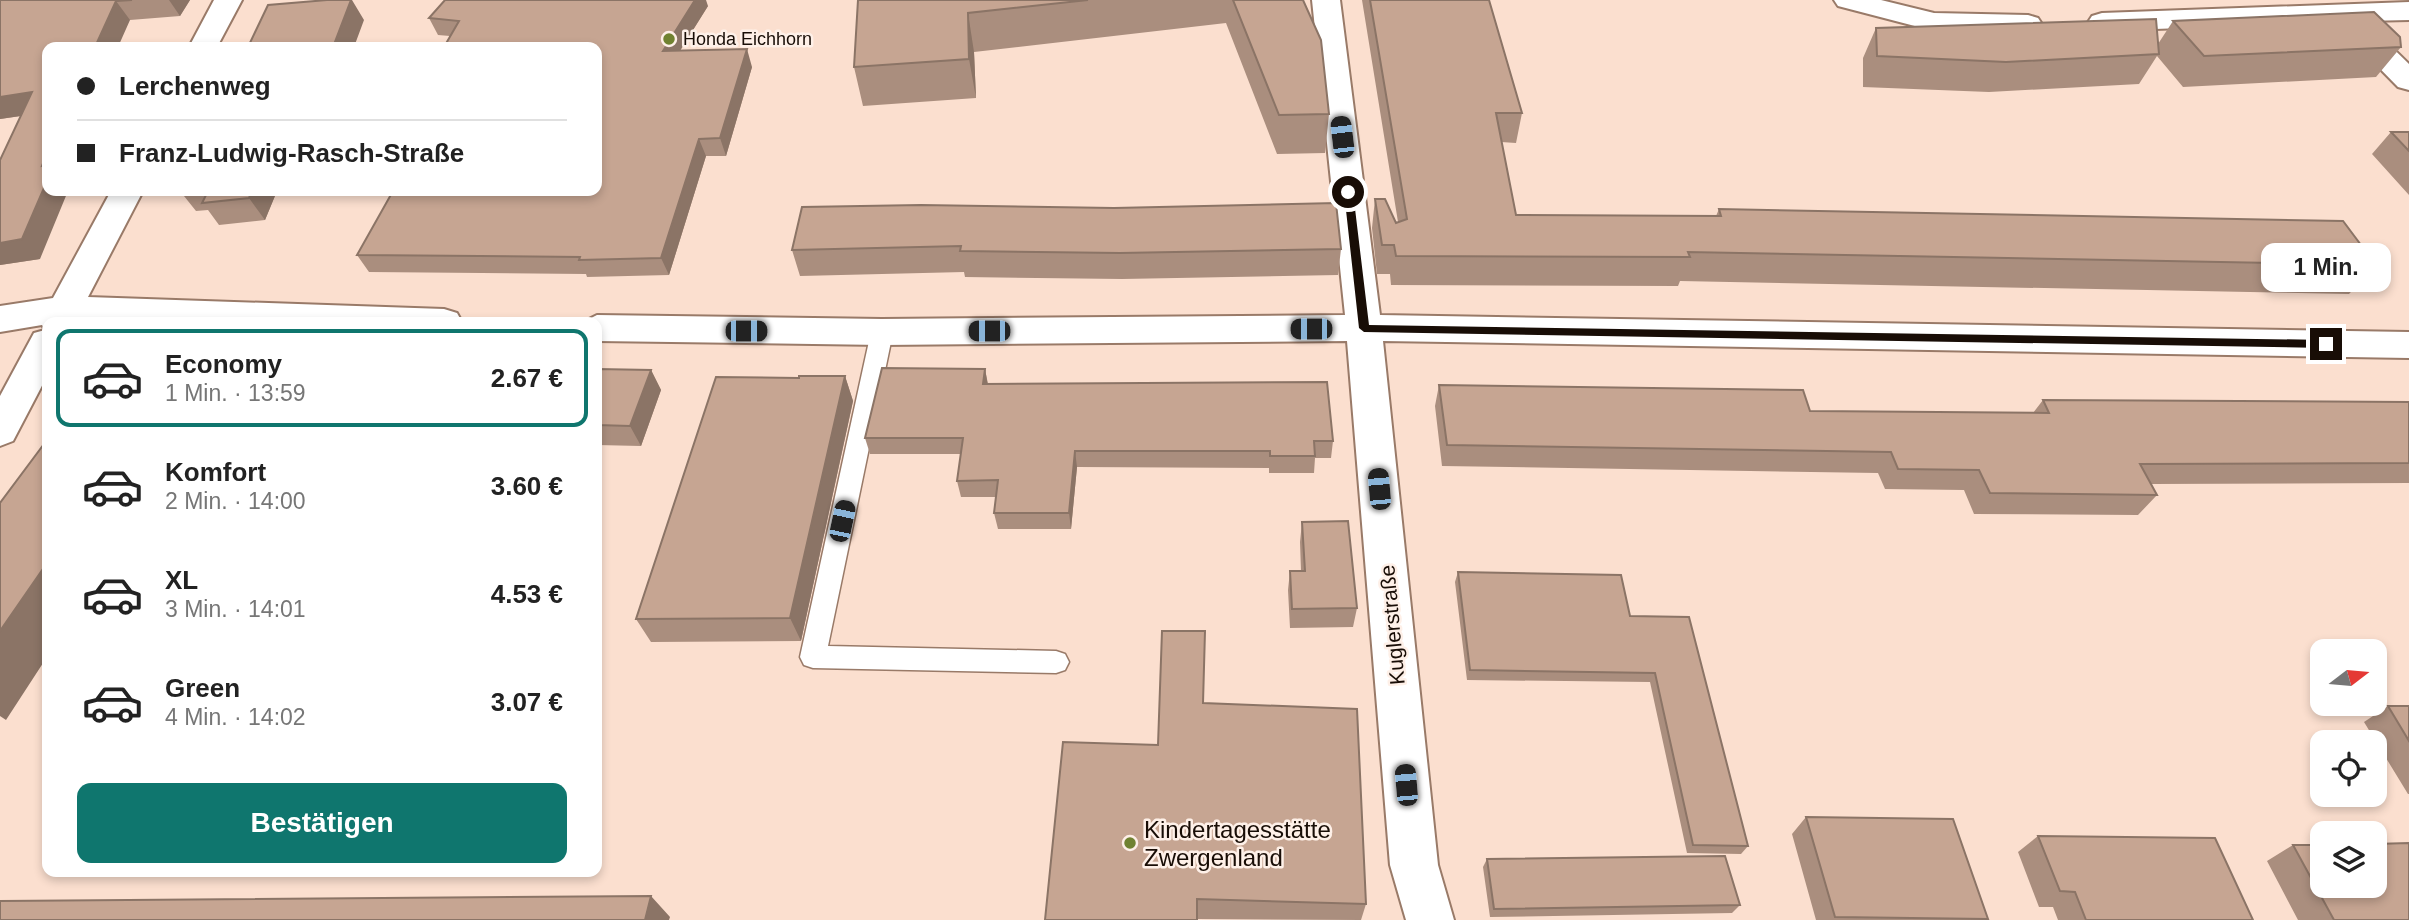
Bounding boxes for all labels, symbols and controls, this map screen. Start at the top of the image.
place label: Honda Eichhorn [683,29,812,49]
marker: Honda Eichhorn [661,31,677,47]
text: Lerchenweg [119,71,271,101]
car [1330,115,1355,159]
text: Franz-Ludwig-Rasch-Straße [119,138,464,168]
route start [1332,176,1364,208]
callout: 1 Min. [2261,243,2391,292]
text: 1 Min. [2293,254,2359,280]
car [1291,319,1333,340]
car [726,321,768,342]
car [969,321,1011,342]
route end [2310,328,2342,360]
icon: car [81,347,144,410]
text: Economy [165,349,282,379]
text: 2.67 € [491,363,563,393]
text: 1 Min. · 13:59 [165,380,306,406]
icon: car [81,455,144,518]
text: Komfort [165,457,266,487]
car [1367,467,1392,511]
text: 3.60 € [491,471,563,501]
text: 2 Min. · 14:00 [165,488,306,514]
car [828,498,857,544]
icon: car [81,563,144,626]
street label: Kuglerstraße [1375,564,1409,686]
text: XL [165,565,198,595]
text: 4.53 € [491,579,563,609]
text: 3 Min. · 14:01 [165,596,306,622]
north arrow [2310,639,2387,716]
map controls [2310,639,2387,898]
icon: car [81,671,144,734]
text: Green [165,673,240,703]
text: 3.07 € [491,687,563,717]
text: 4 Min. · 14:02 [165,704,306,730]
button: locate [2310,730,2387,807]
car [1394,763,1419,807]
button: Bestätigen [77,783,567,863]
place label: Kindertagesstätte Zwergenland [1144,816,1331,871]
button: layers [2310,821,2387,898]
marker: Kindertagesstätte Zwergenland [1122,835,1138,851]

